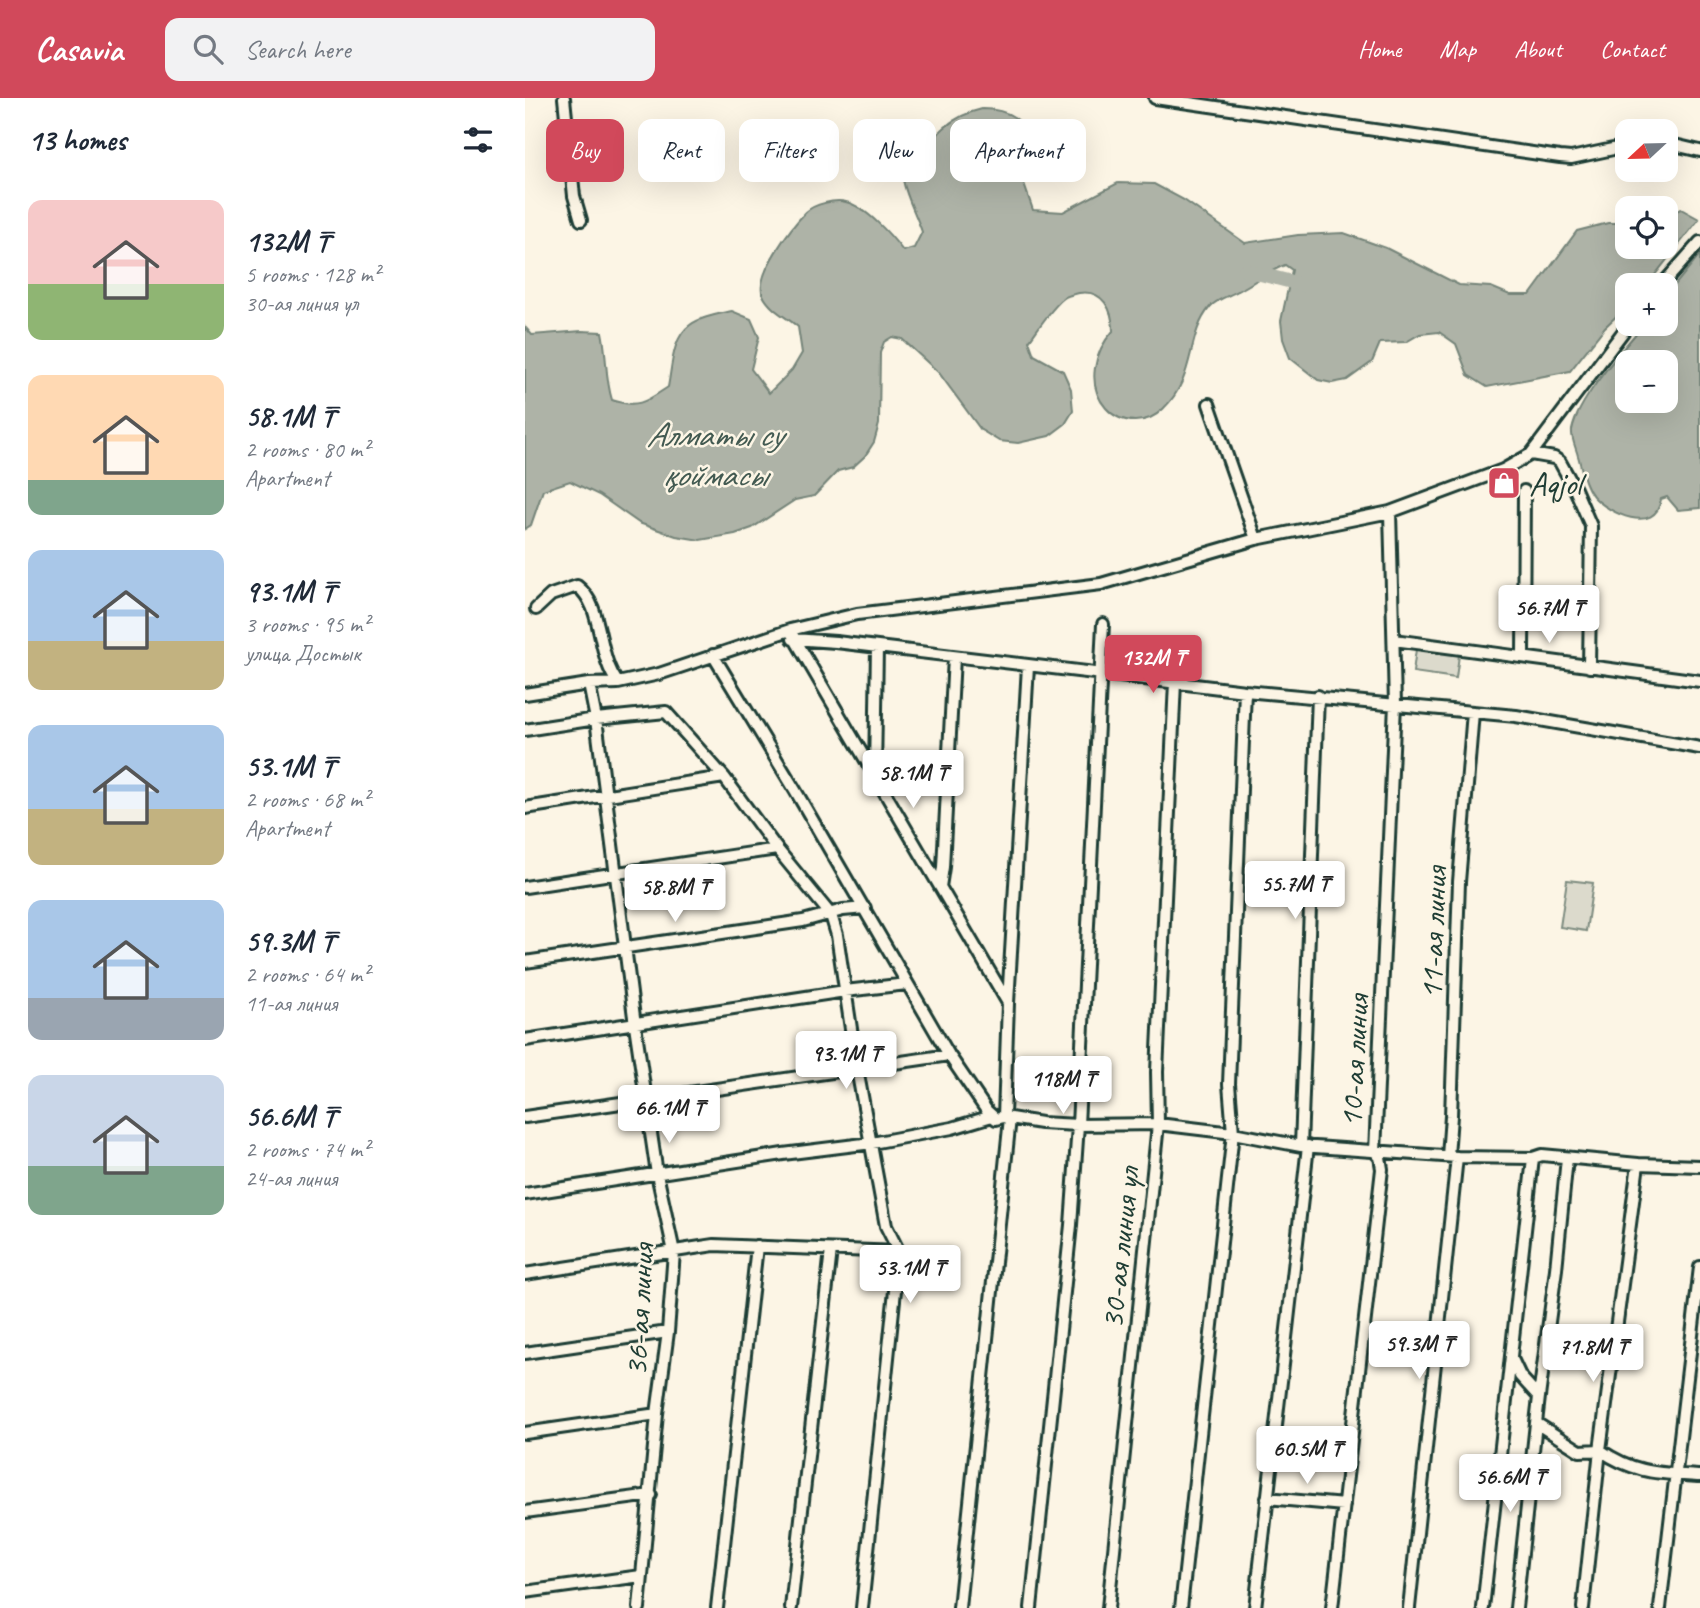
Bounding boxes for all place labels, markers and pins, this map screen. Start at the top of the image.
place label: Aqjol [1529,463,1587,505]
shop icon: Aqjol [1485,464,1523,502]
pin: 56.7M ₸ [1484,586,1614,645]
pin: 132M ₸ [1096,636,1210,695]
pin: 58.1M ₸ [848,750,978,810]
pin: 55.7M ₸ [1230,862,1360,921]
pin: 58.8M ₸ [610,864,740,924]
pin: 93.1M ₸ [781,1032,911,1091]
pin: 118M ₸ [1006,1056,1120,1116]
pin: 66.1M ₸ [604,1086,734,1145]
pin: 53.1M ₸ [845,1246,975,1305]
pin: 59.3M ₸ [1354,1322,1484,1381]
pin: 71.8M ₸ [1528,1324,1658,1384]
pin: 60.5M ₸ [1242,1426,1372,1486]
pin: 56.6M ₸ [1445,1454,1575,1514]

